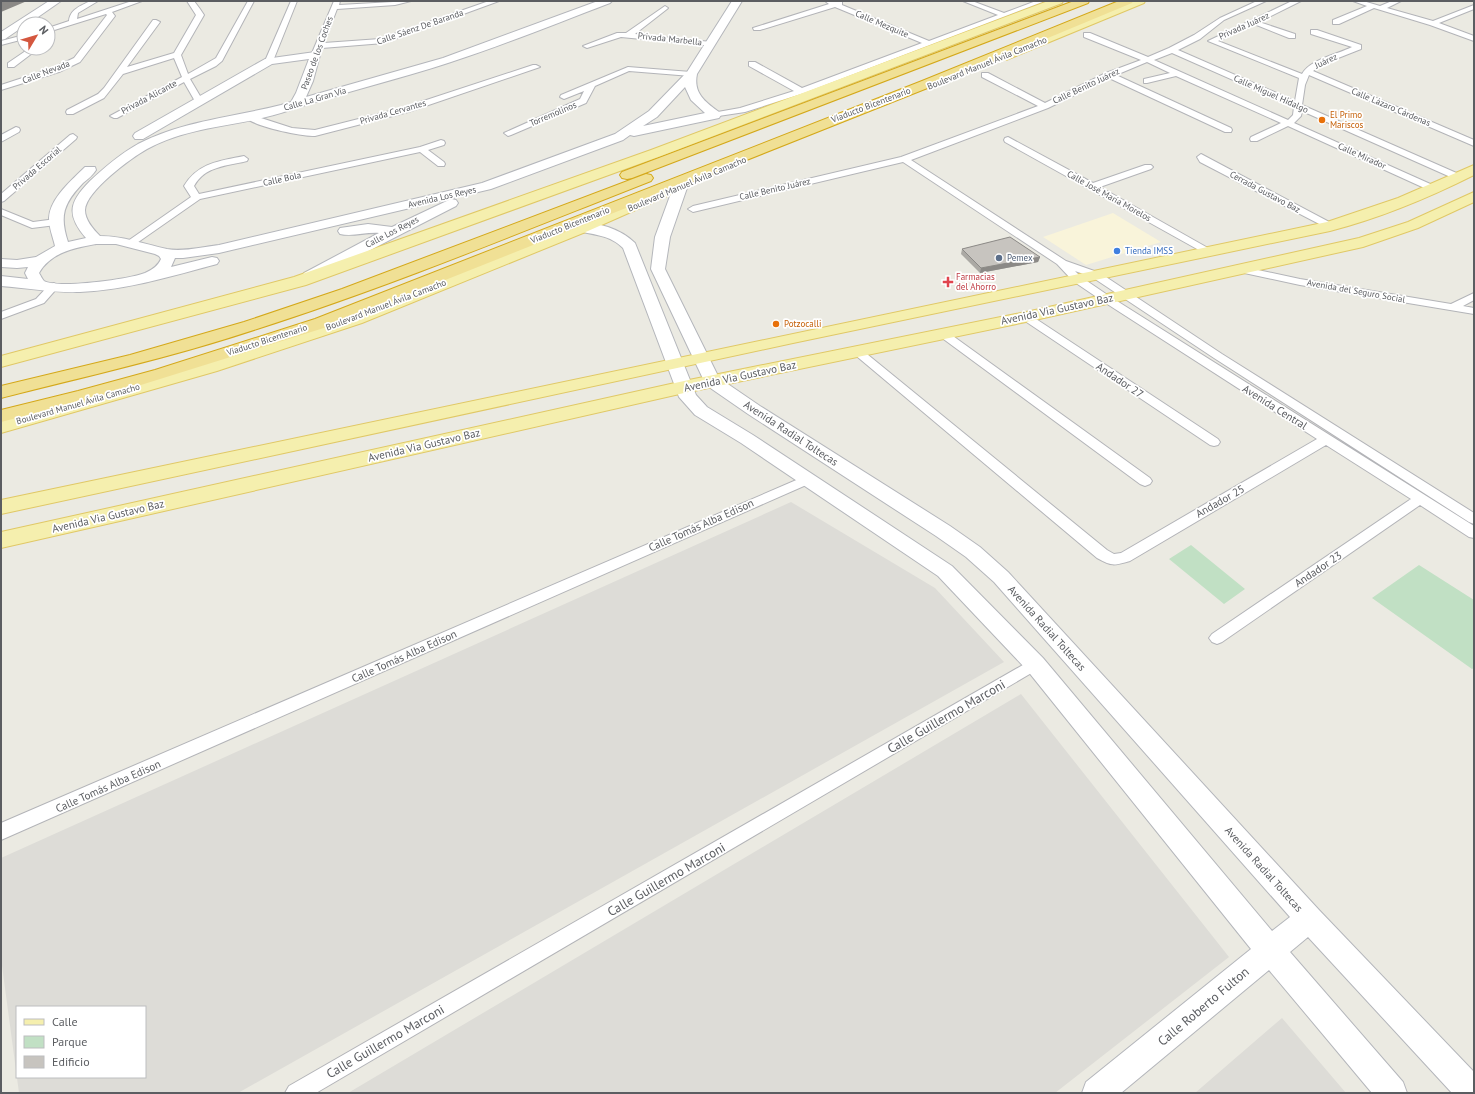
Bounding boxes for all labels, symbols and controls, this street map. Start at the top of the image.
street label: Calle Sáenz De Baranda [375,7,465,47]
street label: Calle Mezquite [854,7,911,40]
street label: Privada Juárez [1217,9,1271,42]
street label: Paseo de los Coches [298,15,335,91]
north arrow [16,16,56,56]
text: N [36,23,52,37]
street label: Privada Marbella [637,30,703,47]
street label: Boulevard Manuel Ávila Camacho [925,33,1048,92]
street label: Juárez [1312,51,1339,71]
street label: Calle Nevada [20,57,71,86]
street label: Calle Benito Juárez [1051,65,1121,106]
street label: Calle Miguel Hidalgo [1232,72,1310,115]
street label: Privada Alicante [119,77,179,116]
street label: Calle La Gran Vía [282,84,347,113]
street label: Viaducto Bicentenario [829,84,912,125]
street label: Calle Lázaro Cárdenas [1350,85,1433,128]
street label: Privada Cervantes [359,97,427,126]
street label: Torremolinos [528,99,578,128]
place label: El Primo Mariscos [1330,109,1364,130]
marker: El Primo Mariscos [1317,115,1327,125]
street label: Calle Mirador [1336,140,1388,171]
street label: Privada Escorial [10,143,63,192]
street label: Boulevard Manuel Ávila Camacho [626,153,748,214]
street label: Calle José María Morelos [1065,168,1153,223]
street label: Cerrada Gustavo Baz [1228,168,1303,215]
street label: Calle Bola [262,169,302,188]
street label: Calle Benito Juárez [738,175,811,202]
street label: Avenida Los Reyes [407,183,477,210]
street label: Viaducto Bicentenario [528,204,611,246]
street label: Calle Los Reyes [363,213,421,250]
place label: Tienda IMSS [1125,245,1173,256]
marker: Tienda IMSS [1112,246,1122,256]
place label: Pemex [1007,252,1033,263]
marker: Pemex [994,253,1004,263]
place label: Farmacias del Ahorro [956,271,996,292]
street label: Boulevard Manuel Ávila Camacho [324,276,448,333]
street label: Avenida del Seguro Social [1306,276,1406,305]
marker: Farmacias del Ahorro [943,277,953,287]
street label: Avenida Via Gustavo Baz [999,290,1115,328]
place label: Potzocalli [784,318,821,329]
marker: Potzocalli [771,319,781,329]
street label: Viaducto Bicentenario [224,321,309,358]
street label: Avenida Via Gustavo Baz [682,357,798,395]
street label: Andador 27 [1094,359,1146,401]
street label: Boulevard Manuel Ávila Camacho [15,381,141,426]
street label: Avenida Central [1240,382,1311,433]
street label: Avenida Radial Toltecas [741,397,841,469]
street label: Avenida Via Gustavo Baz [367,425,481,465]
street label: Andador 25 [1193,481,1247,521]
street label: Calle Tomás Alba Edison [646,495,756,555]
street label: Avenida Via Gustavo Baz [51,496,165,536]
street label: Andador 23 [1292,548,1344,590]
street label: Avenida Radial Toltecas [1005,582,1089,674]
street label: Calle Tomás Alba Edison [349,626,459,686]
street label: Calle Guillermo Marconi [884,676,1008,757]
street label: Calle Tomás Alba Edison [53,756,163,816]
street label: Avenida Radial Toltecas [1222,823,1306,915]
street label: Calle Guillermo Marconi [604,839,728,920]
street label: Calle Roberto Fulton [1154,963,1253,1050]
street label: Calle Guillermo Marconi [323,1001,447,1082]
legend [16,1006,146,1078]
text: Calle [52,1014,78,1029]
text: Parque [52,1034,87,1049]
text: Edificio [52,1054,90,1069]

